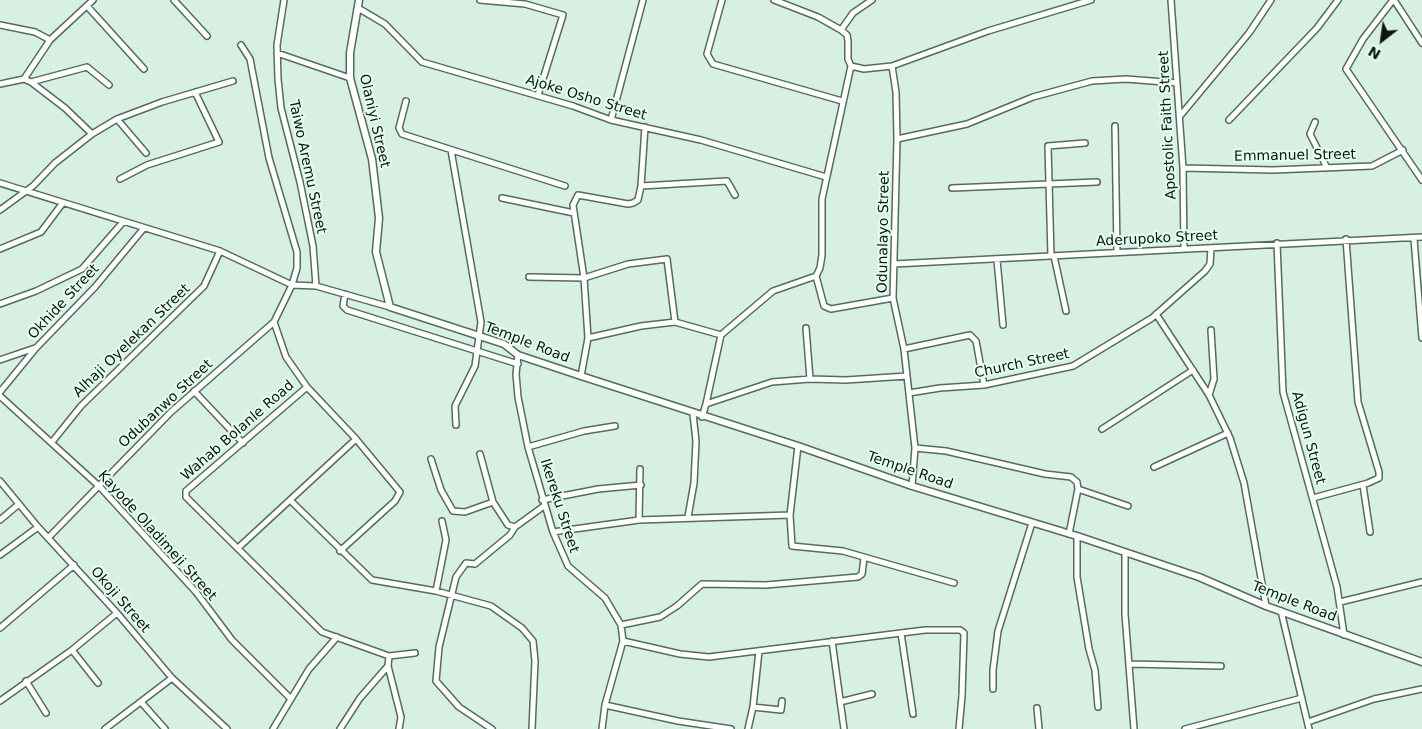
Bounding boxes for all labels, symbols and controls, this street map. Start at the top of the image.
north arrow [1357,15,1407,65]
text: N [1365,43,1384,63]
street label: Apostolic Faith Street [1156,50,1180,200]
street label: Ajoke Osho Street [524,72,648,124]
street label: Olaniyi Street [355,73,393,169]
street label: Taiwo Aremu Street [285,99,329,235]
street label: Emmanuel Street [1234,147,1356,165]
street label: Odunalayo Street [875,171,893,293]
street label: Aderupoko Street [1096,227,1218,251]
street label: Okhide Street [25,261,103,343]
street label: Alhaji Oyelekan Street [70,281,194,401]
street label: Temple Road [482,319,572,367]
street label: Church Street [973,346,1071,382]
street label: Odubanwo Street [116,356,216,452]
street label: Wahab Bolanle Road [178,377,298,485]
street label: Adigun Street [1287,390,1329,486]
street label: Temple Road [865,449,955,493]
street label: Ikereku Street [536,457,582,555]
street label: Kayode Oladimeji Street [94,467,220,605]
street label: Okoji Street [87,564,153,636]
street label: Temple Road [1249,578,1339,626]

